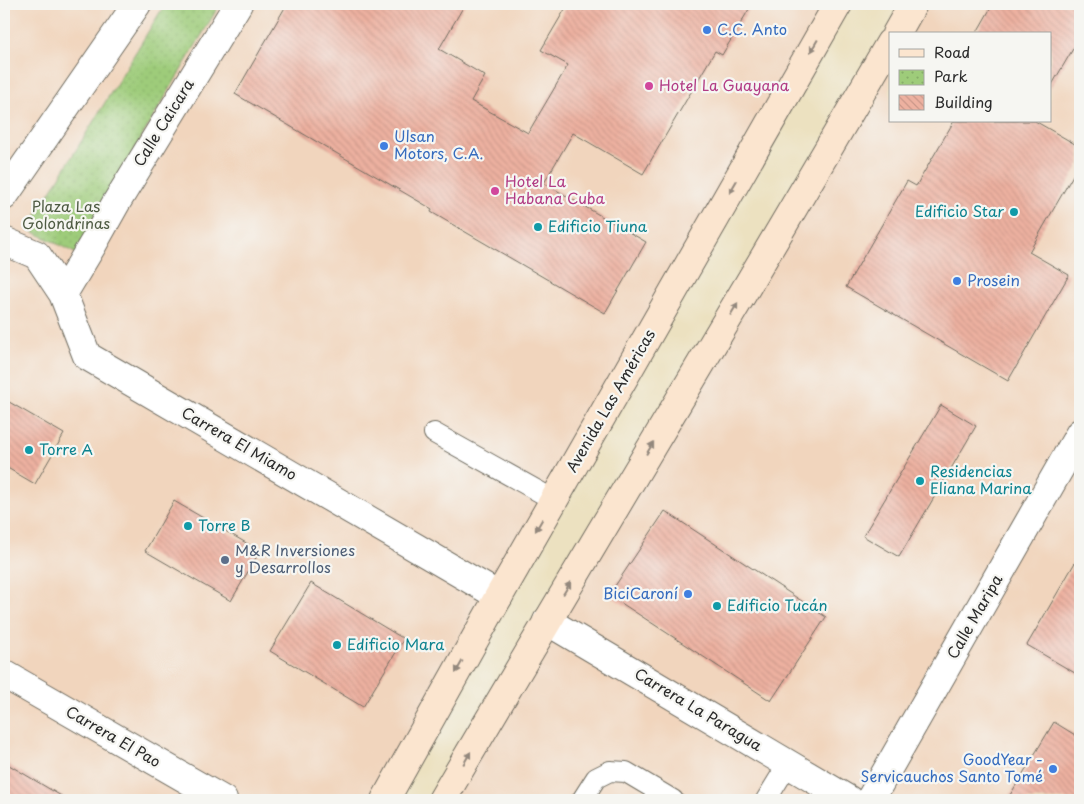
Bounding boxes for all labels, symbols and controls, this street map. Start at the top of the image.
place label: C.C. Anto [717,17,787,40]
marker: C.C. Anto [701,24,713,36]
legend [889,32,1052,122]
one-way arrow [810,39,818,53]
text: Road [934,40,970,63]
text: Park [934,64,968,87]
street label: Calle Caicara [127,73,199,170]
place label: Hotel La Guayana [659,73,790,96]
marker: Hotel La Guayana [643,80,655,92]
text: Building [934,90,993,113]
place label: Ulsan Motors, C.A. [394,124,484,164]
marker: Ulsan Motors, C.A. [378,140,390,152]
place label: Hotel La Habana Cuba [505,169,606,209]
one-way arrow [729,180,738,194]
marker: Hotel La Habana Cuba [489,185,501,197]
park label: Plaza Las Golondrinas [22,194,110,234]
place label: Edificio Star [915,199,1004,222]
marker: Edificio Star [1008,206,1020,218]
place label: Edificio Tiuna [548,214,648,237]
marker: Edificio Tiuna [532,221,544,233]
place label: Prosein [967,268,1020,291]
marker: Prosein [951,275,963,287]
one-way arrow [729,302,738,315]
street label: Avenida Las Américas [559,325,660,476]
street label: Carrera El Miamo [178,400,302,485]
place label: Torre A [39,437,93,460]
one-way arrow [646,442,655,455]
marker: Torre A [23,444,35,456]
place label: Residencias Eliana Marina [930,459,1032,499]
marker: Residencias Eliana Marina [914,475,926,487]
place label: Torre B [198,513,251,536]
one-way arrow [535,519,544,532]
marker: Torre B [182,520,194,532]
place label: M&R Inversiones y Desarrollos [235,538,355,578]
marker: M&R Inversiones y Desarrollos [219,554,231,566]
street label: Calle Maripa [940,569,1007,663]
one-way arrow [562,581,571,594]
place label: BiciCaroní [603,581,679,604]
marker: BiciCaroní [682,588,694,600]
place label: Edificio Tucán [727,593,827,616]
marker: Edificio Tucán [711,600,723,612]
place label: Edificio Mara [347,632,444,655]
marker: Edificio Mara [331,639,343,651]
one-way arrow [455,660,464,674]
street label: Carrera La Paragua [631,661,767,756]
street label: Carrera El Pao [62,699,165,772]
place label: GoodYear - Servicauchos Santo Tomé [861,747,1043,787]
one-way arrow [462,752,471,765]
marker: GoodYear - Servicauchos Santo Tomé [1047,763,1059,775]

